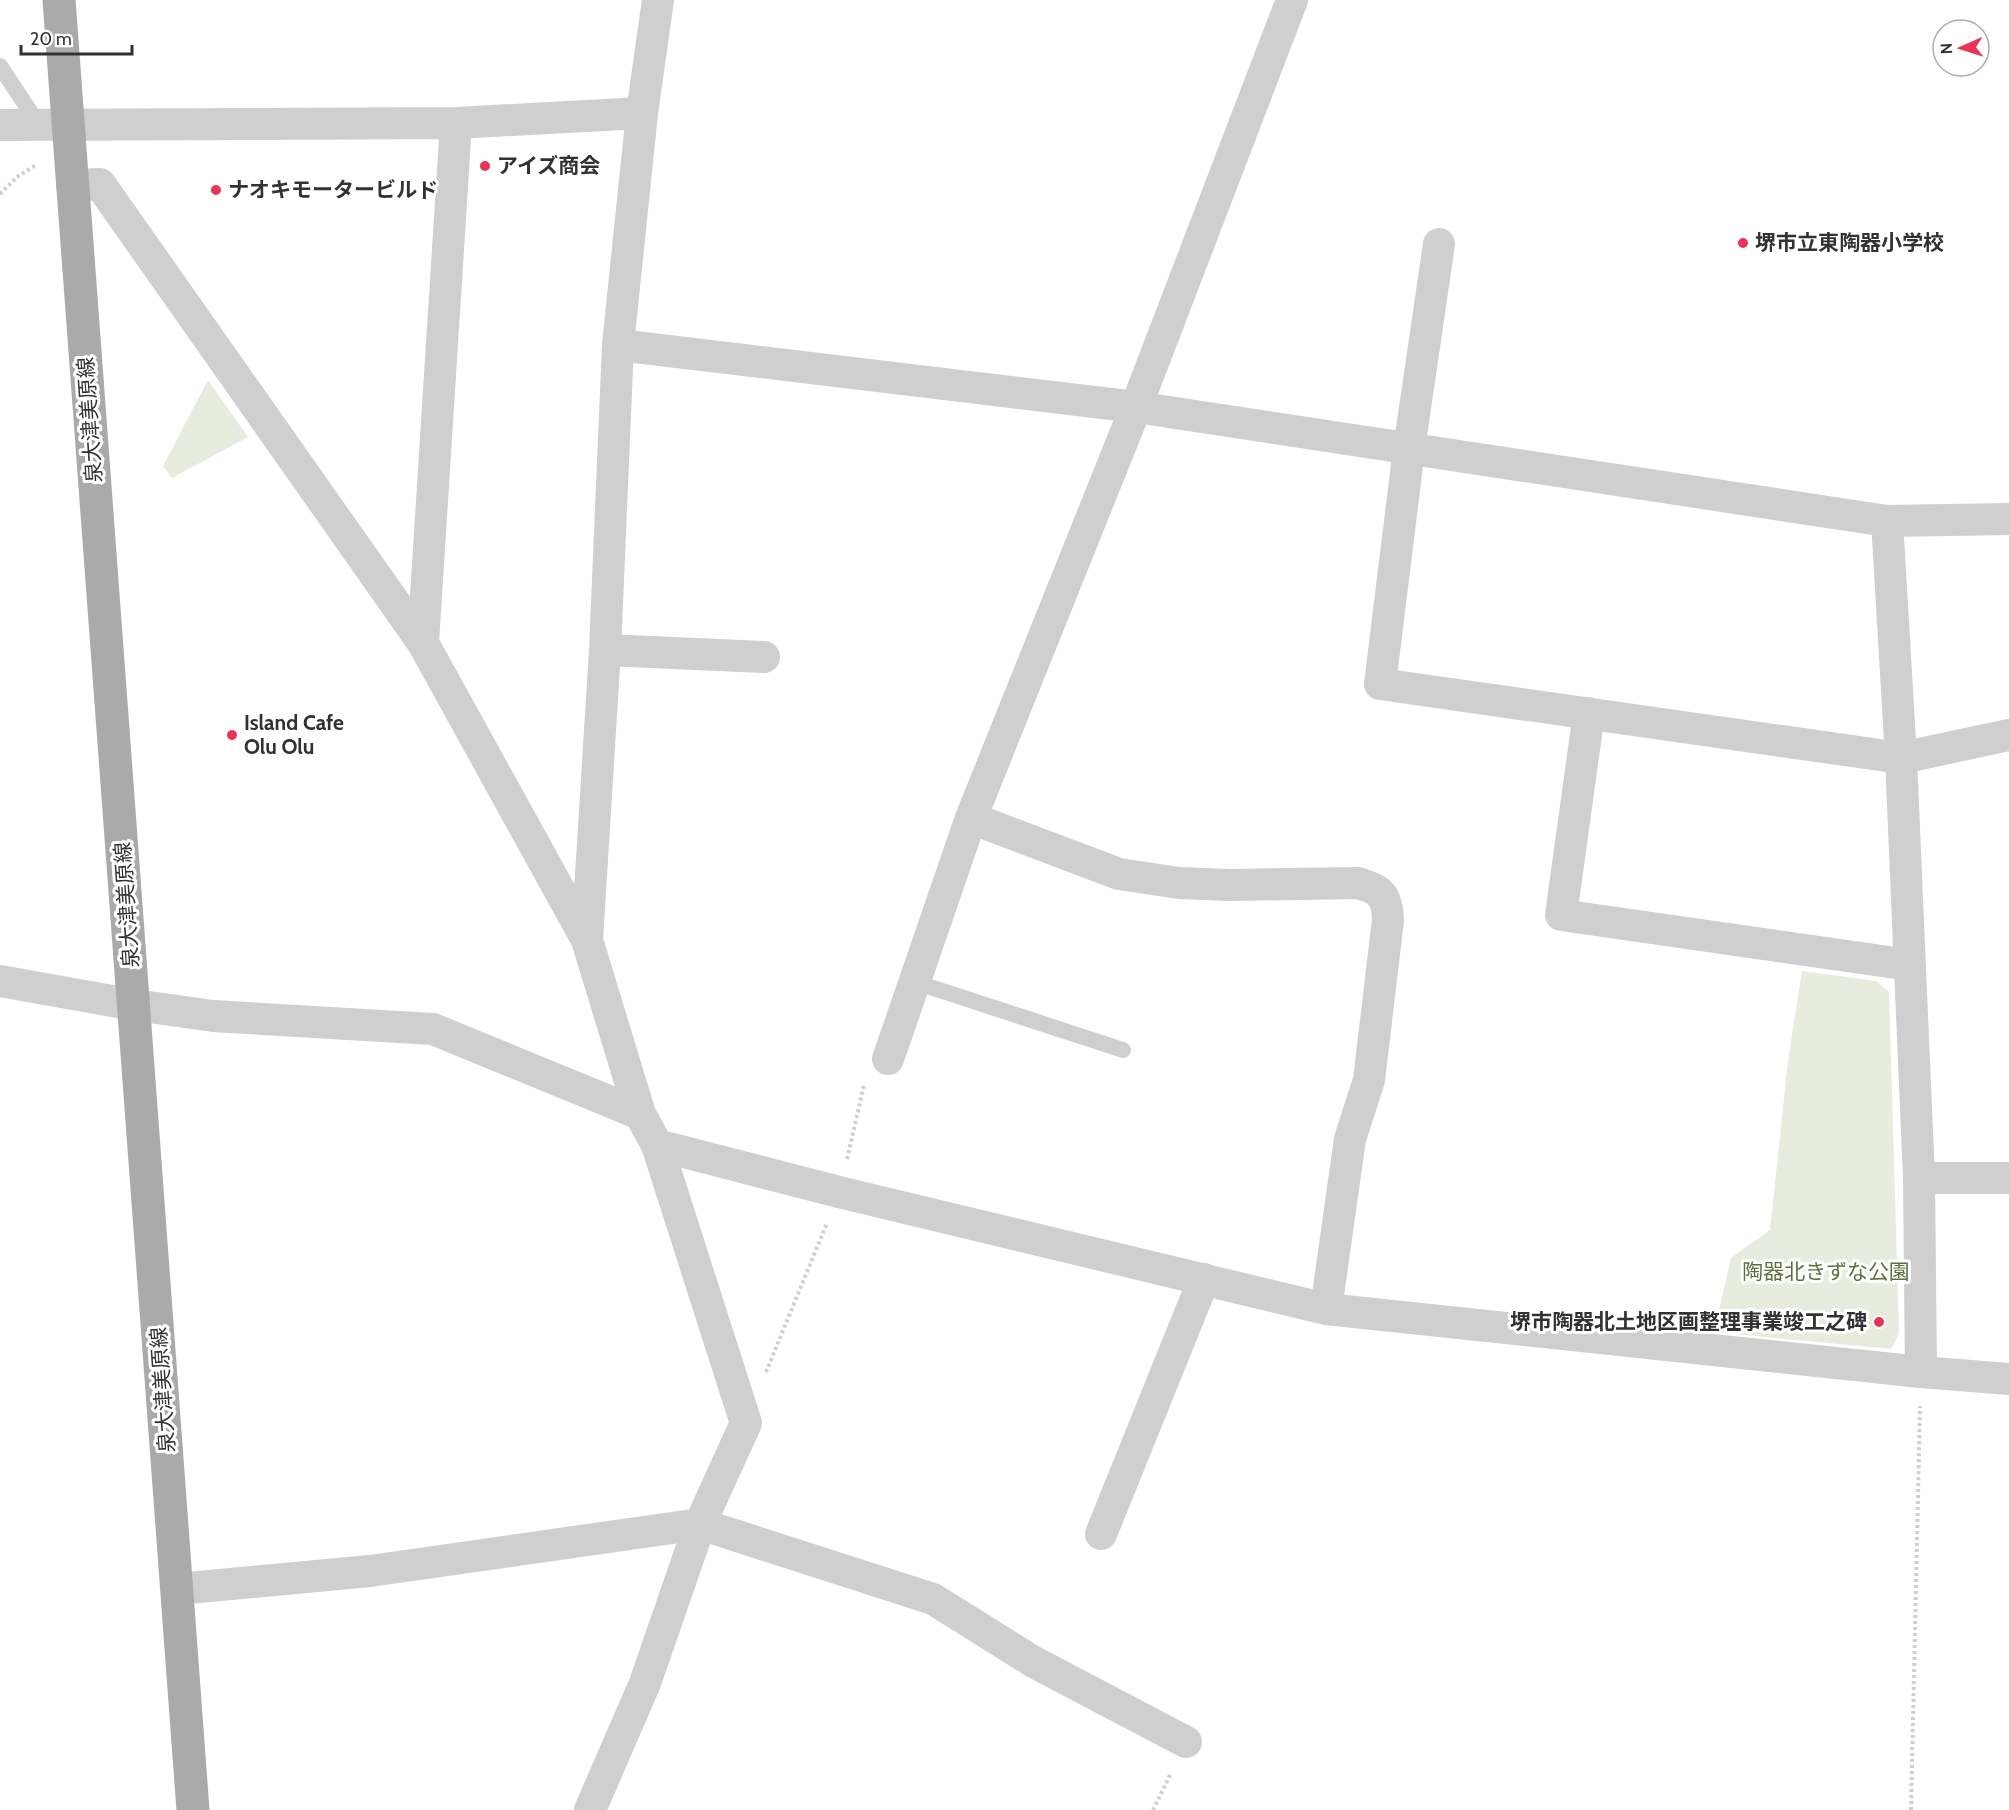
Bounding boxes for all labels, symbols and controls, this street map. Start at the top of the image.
scale bar [21,18,132,56]
north arrow [1931,18,1991,78]
text: 20 m [30,28,72,50]
text: N [1937,43,1956,55]
place label: アイズ商会 [497,153,600,178]
marker: アイズ商会 [478,159,492,173]
place label: ナオキモータービルド [228,177,438,202]
marker: ナオキモータービルド [209,183,223,197]
place label: 堺市立東陶器小学校 [1755,230,1944,255]
marker: 堺市立東陶器小学校 [1736,236,1750,250]
street label: 泉大津美原線 [73,356,106,484]
place label: Island Cafe Olu Olu [244,710,344,759]
marker: Island Cafe Olu Olu [225,728,239,742]
street label: 泉大津美原線 [110,841,143,969]
park label: 陶器北きずな公園 [1742,1259,1910,1284]
place label: 堺市陶器北土地区画整理事業竣工之碑 [1510,1309,1867,1334]
marker: 堺市陶器北土地区画整理事業竣工之碑 [1872,1315,1886,1329]
street label: 泉大津美原線 [146,1326,179,1454]

